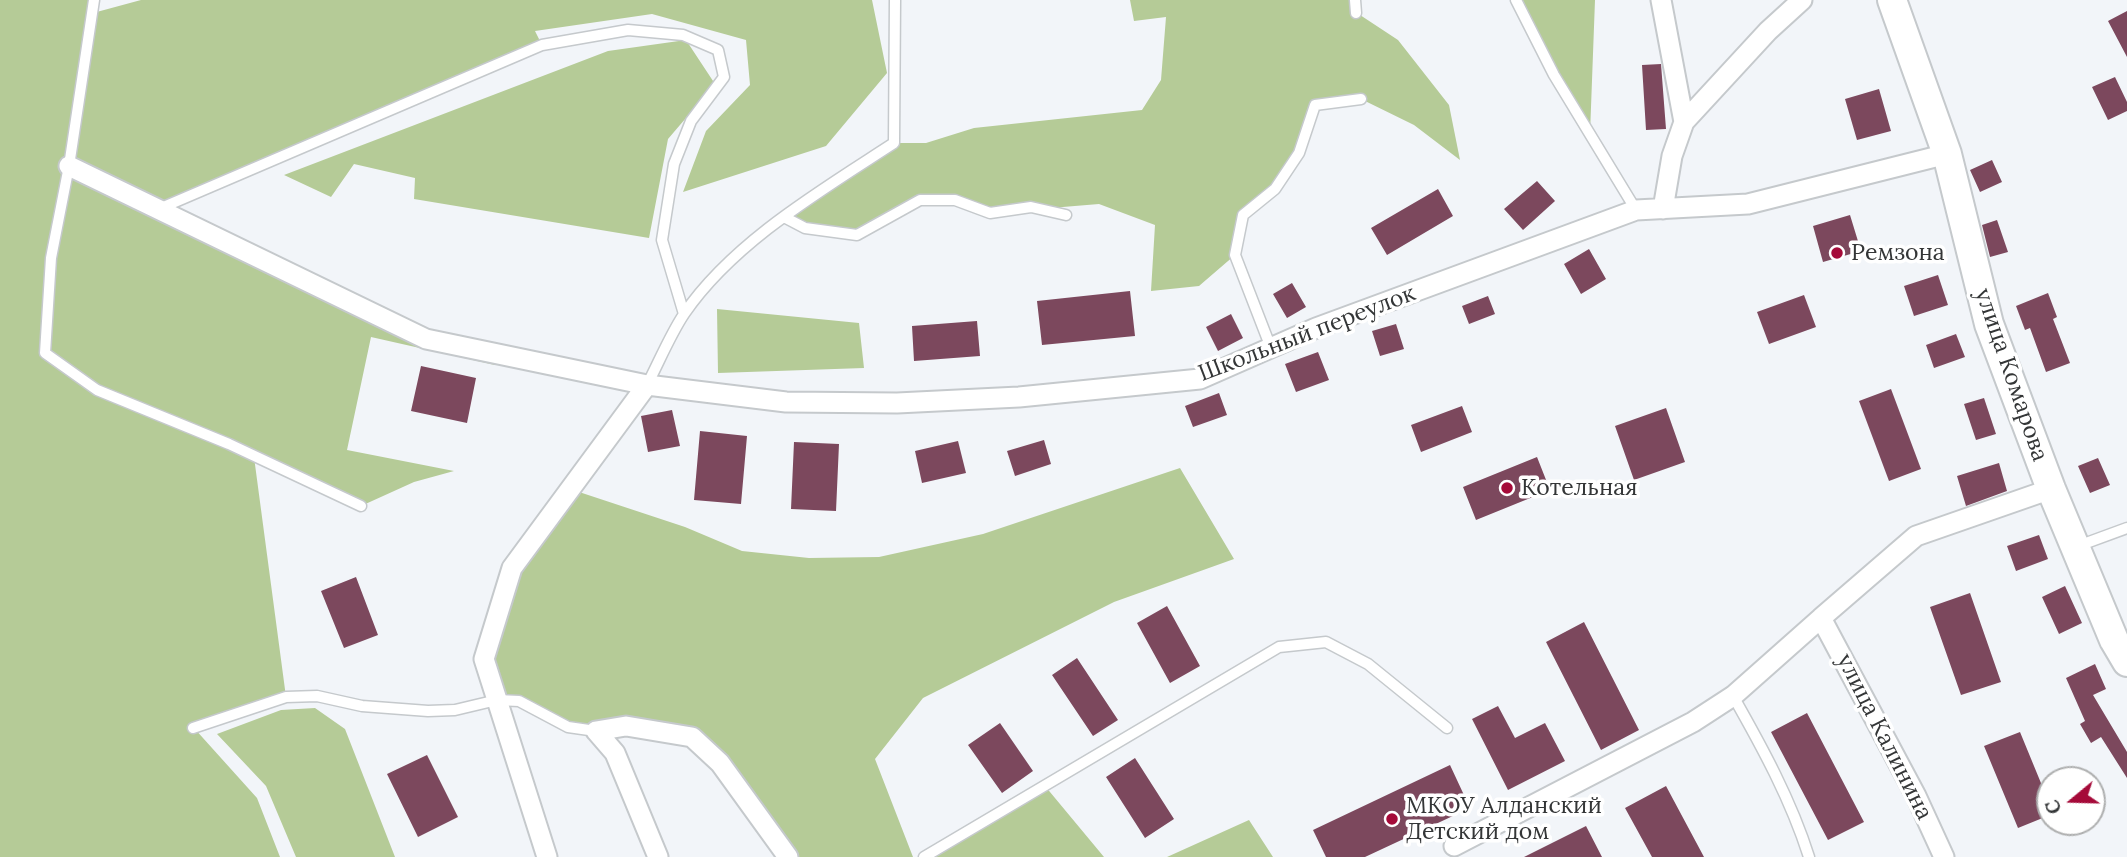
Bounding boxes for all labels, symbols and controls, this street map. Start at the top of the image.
place label: Ремзона [1851,239,1945,267]
marker: Ремзона [1829,245,1845,261]
street label: Школьный переулок [1195,280,1419,388]
street label: улица Комарова [1969,285,2053,465]
place label: Котельная [1521,474,1638,502]
marker: Котельная [1499,480,1515,496]
street label: улица Калинина [1830,649,1938,825]
north arrow [2036,766,2106,836]
place label: МКОУ Алданский Детский дом [1406,792,1602,846]
text: С [2040,797,2067,817]
marker: МКОУ Алданский Детский дом [1384,811,1400,827]

